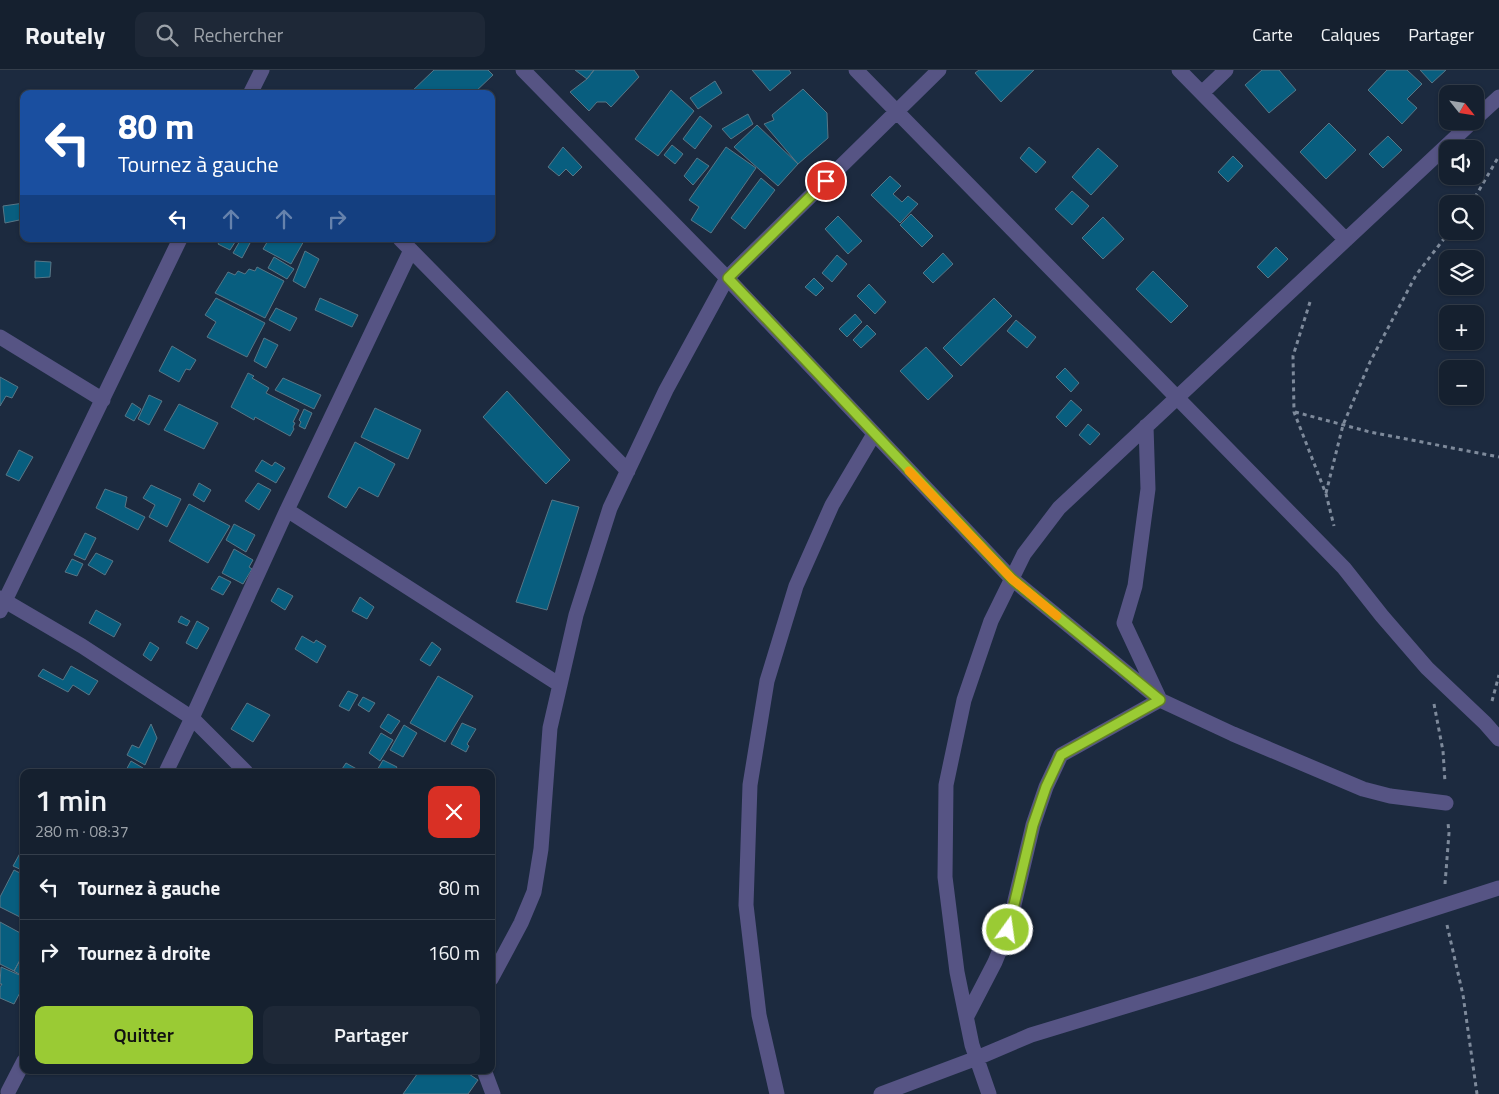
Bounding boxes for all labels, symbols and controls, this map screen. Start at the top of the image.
search box [135,12,485,57]
text: Routely [25,17,105,53]
text: Rechercher [193,20,283,49]
icon: search [153,21,181,49]
text: Carte [1252,21,1293,48]
text: Calques [1321,21,1380,48]
text: Partager [1408,21,1474,48]
north arrow [1439,85,1484,130]
map controls [1439,85,1484,405]
text: 80 m [118,99,194,153]
icon: left [35,110,100,175]
button: sound [1439,140,1484,185]
text: Tournez à gauche [118,147,279,181]
pin [805,160,847,202]
icon: arrive [812,167,840,195]
button: search [1439,195,1484,240]
icon: left [164,205,192,233]
icon: ahead [217,205,245,233]
icon: ahead [270,205,298,233]
icon: right [323,205,351,233]
button: layers [1439,250,1484,295]
button: + [1439,305,1484,350]
button: − [1439,360,1484,405]
text: 1 min [35,777,107,823]
button: close [428,786,480,838]
text: 280 m · 08:37 [35,819,129,843]
icon: left [35,873,63,901]
text: Tournez à gauche [78,873,220,902]
text: 80 m [439,873,480,902]
position arrow [981,903,1033,955]
icon: right [35,938,63,966]
text: Tournez à droite [78,938,210,967]
text: 160 m [428,938,480,967]
button: Quitter [35,1006,253,1064]
button: Partager [263,1006,480,1064]

